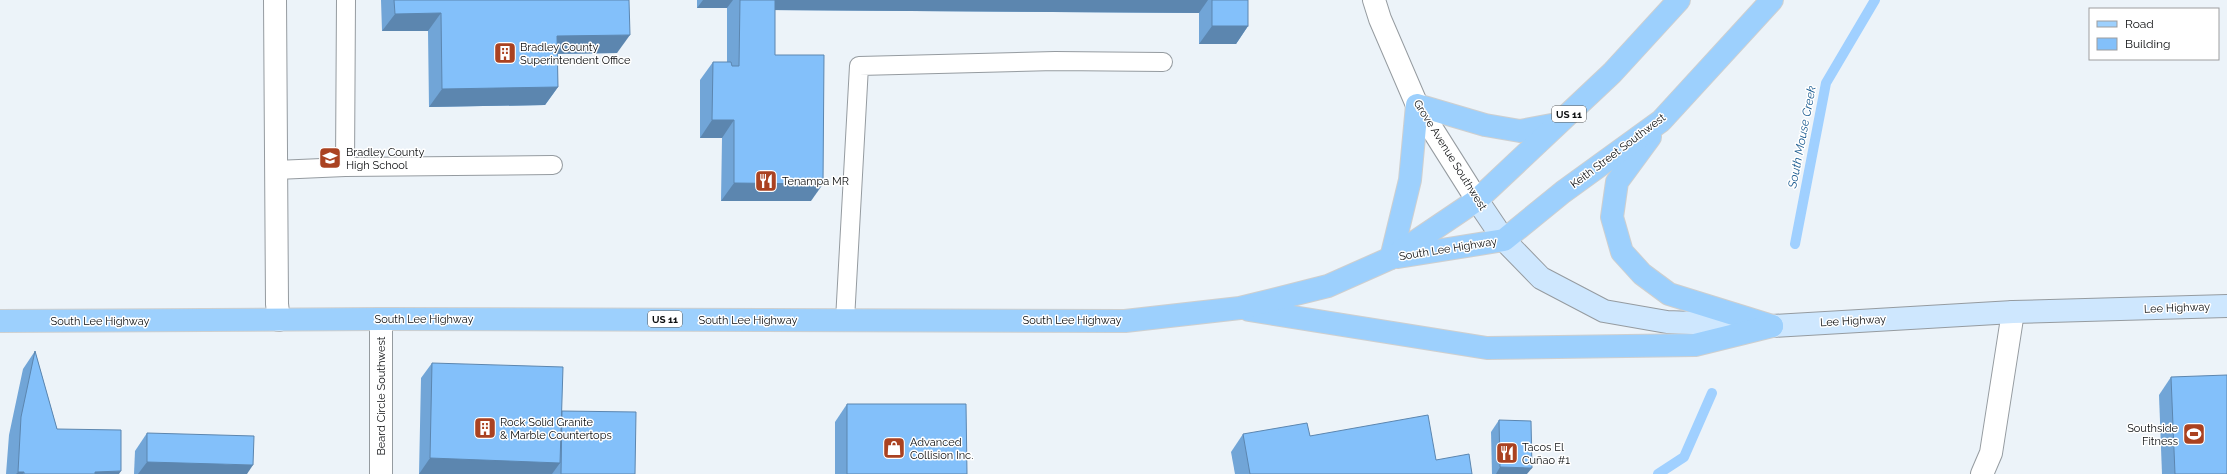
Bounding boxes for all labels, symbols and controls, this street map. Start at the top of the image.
legend [2089,8,2219,60]
text: Road [2125,17,2154,31]
text: Building [2125,37,2171,51]
building icon: Bradley County Superintendent Office [492,40,518,66]
place label: Bradley County Superintendent Office [520,41,631,67]
water label: South Mouse Creek [1785,84,1819,190]
street label: Grove Avenue Southwest [1411,97,1490,213]
road number: US 11 [1552,106,1586,122]
street label: Keith Street Southwest [1568,111,1668,191]
school or university icon: Bradley County High School [317,145,343,171]
place label: Bradley County High School [346,146,424,172]
restaurant icon: Tenampa MR [753,168,779,194]
place label: Tenampa MR [782,175,849,188]
street label: South Lee Highway [1398,235,1498,263]
street label: Lee Highway [2144,300,2210,316]
road number: US 11 [648,311,682,327]
street label: South Lee Highway [375,313,473,326]
street label: Lee Highway [1820,313,1886,329]
street label: South Lee Highway [699,314,797,327]
street label: South Lee Highway [1023,314,1121,327]
street label: South Lee Highway [51,315,149,328]
street label: Beard Circle Southwest [375,336,388,455]
building icon: Rock Solid Granite & Marble Countertops [472,415,498,441]
place label: Rock Solid Granite & Marble Countertops [500,416,612,442]
sports icon: Southside Fitness [2181,421,2207,447]
place label: Southside Fitness [2127,422,2179,448]
shop icon: Advanced Collision Inc. [881,435,907,461]
place label: Advanced Collision Inc. [910,436,973,462]
restaurant icon: Tacos El Cuñao #1 [1494,440,1520,466]
place label: Tacos El Cuñao #1 [1522,441,1570,467]

